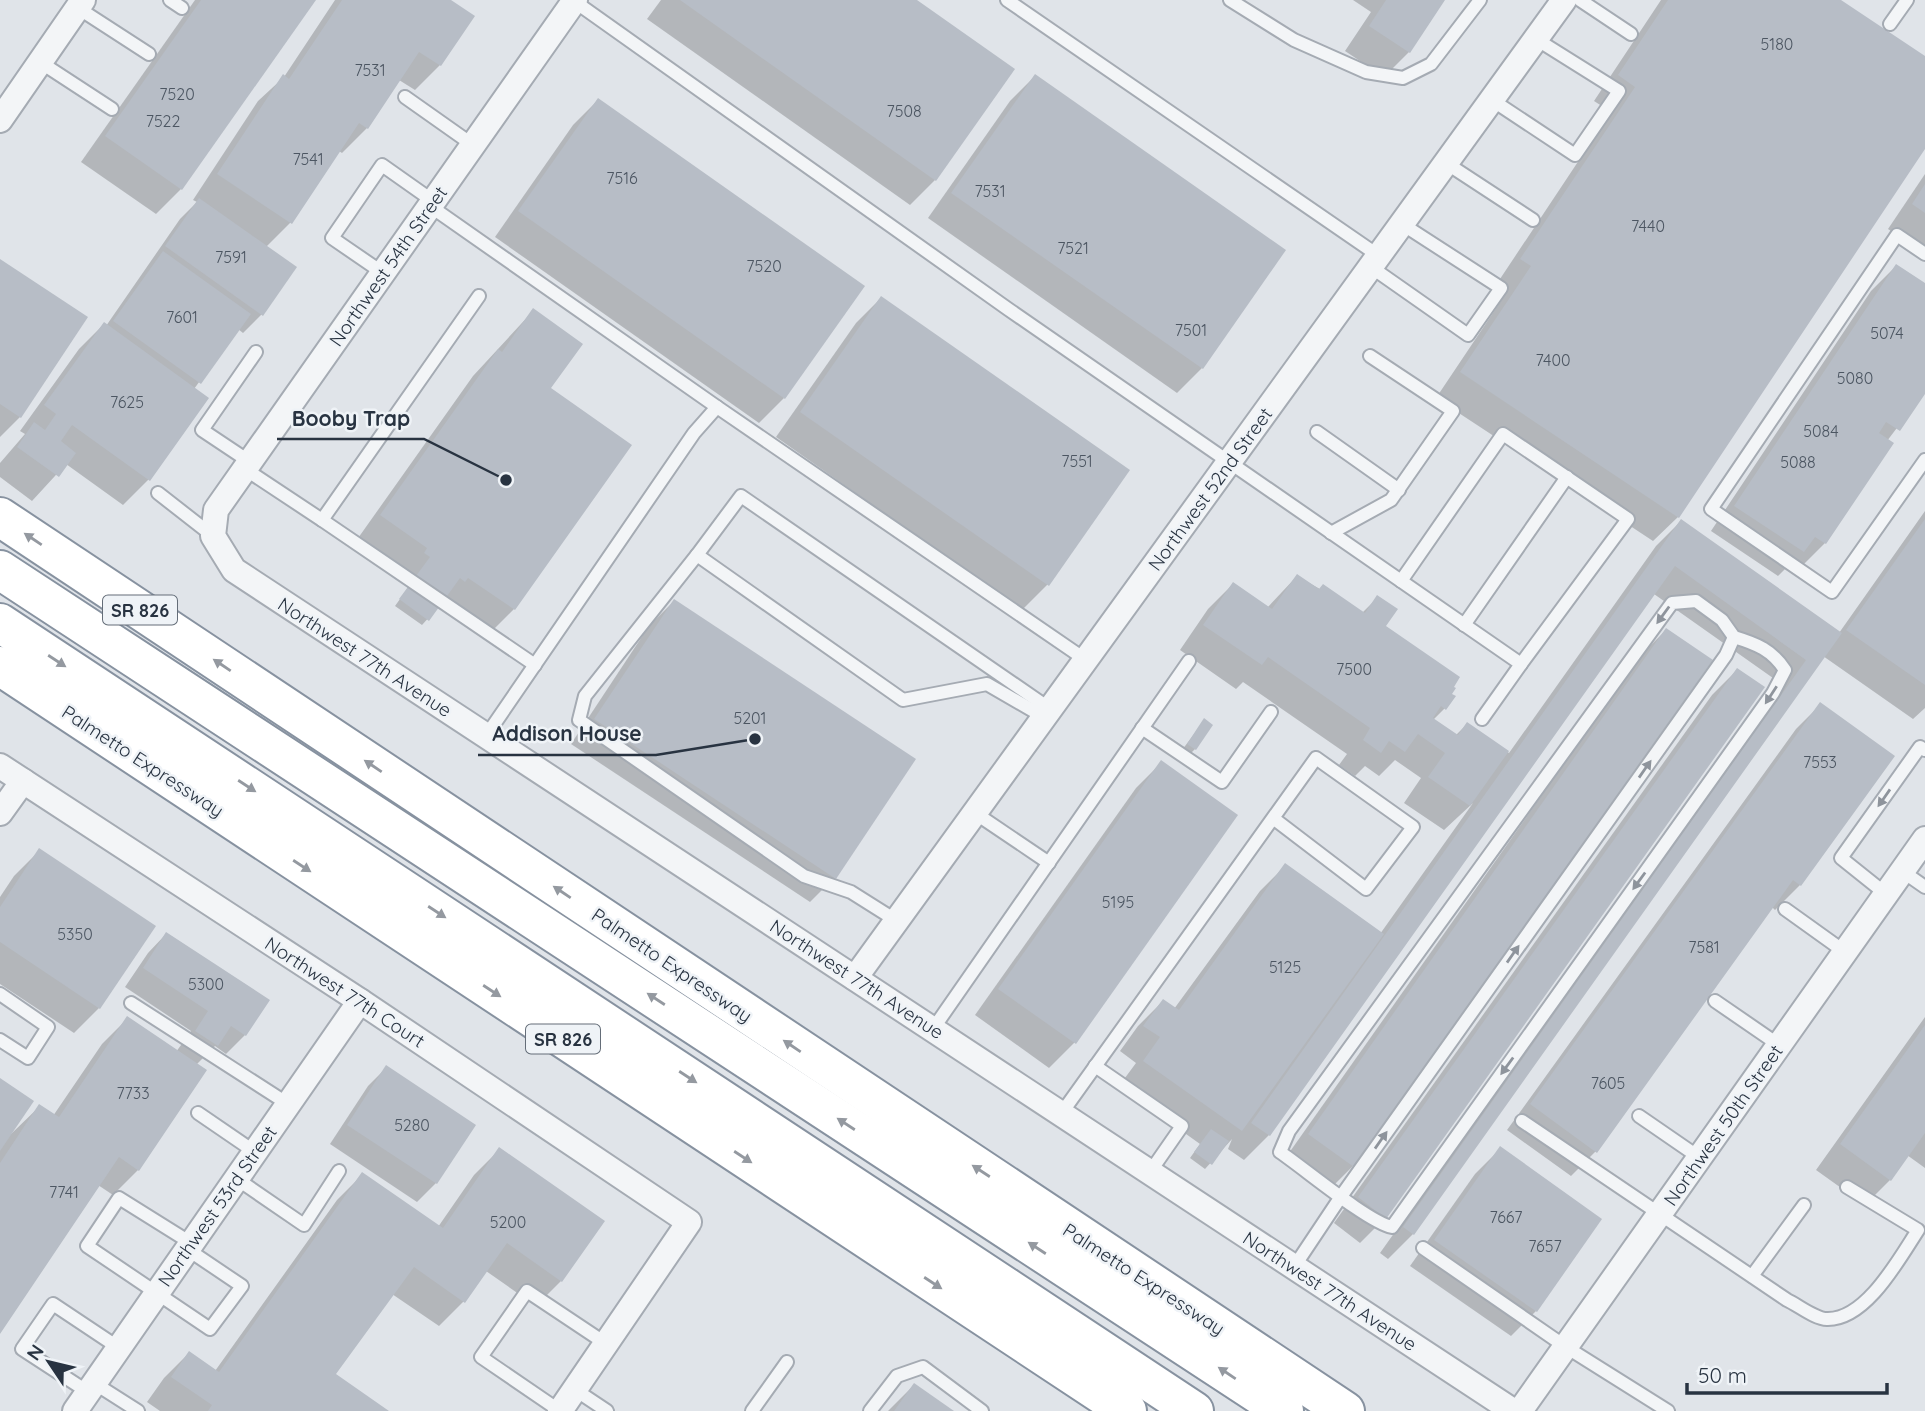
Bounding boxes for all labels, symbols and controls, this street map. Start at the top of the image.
house number: 5180 [1761,34,1793,54]
house number: 7531 [354,60,386,80]
house number: 7520 [159,84,195,104]
house number: 7508 [886,101,922,121]
house number: 7522 [146,111,180,131]
house number: 7541 [292,149,324,169]
house number: 7516 [606,168,638,188]
street label: Northwest 54th Street [324,181,452,351]
house number: 7531 [974,181,1006,201]
house number: 7440 [1631,216,1665,236]
house number: 7521 [1057,238,1089,258]
house number: 7591 [215,247,247,267]
house number: 7520 [746,256,782,276]
house number: 7601 [166,307,198,327]
house number: 7501 [1175,320,1207,340]
house number: 5074 [1870,323,1904,343]
house number: 7400 [1535,350,1571,370]
house number: 5080 [1837,368,1873,388]
house number: 7625 [110,392,144,412]
callout: Booby Trap [277,397,424,439]
street label: Northwest 52nd Street [1143,403,1277,575]
text: Booby Trap [292,405,410,431]
house number: 5084 [1803,421,1839,441]
house number: 7551 [1061,451,1093,471]
house number: 5088 [1780,452,1816,472]
one-way arrow [24,532,42,546]
street label: Northwest 77th Avenue [274,592,456,722]
road number: SR 826 [103,596,177,624]
one-way arrow [1656,606,1670,624]
one-way arrow [48,654,66,668]
one-way arrow [213,658,231,672]
house number: 7500 [1336,659,1372,679]
one-way arrow [1764,686,1777,705]
street label: Palmetto Expressway [58,700,228,822]
house number: 5201 [733,708,767,728]
callout: Addison House [478,713,656,755]
text: Addison House [492,720,642,746]
house number: 7553 [1803,752,1837,772]
one-way arrow [363,759,383,772]
one-way arrow [1638,760,1652,778]
one-way arrow [238,779,256,793]
one-way arrow [1877,789,1891,807]
one-way arrow [293,859,311,873]
one-way arrow [1632,872,1646,890]
one-way arrow [553,885,571,899]
house number: 5195 [1102,892,1134,912]
street label: Palmetto Expressway [587,902,757,1028]
one-way arrow [427,905,447,918]
street label: Northwest 77th Avenue [766,914,948,1044]
house number: 5350 [57,924,93,944]
street label: Northwest 77th Court [261,931,429,1053]
house number: 7581 [1688,937,1720,957]
one-way arrow [1506,945,1520,963]
house number: 5125 [1269,957,1301,977]
house number: 5300 [188,974,224,994]
one-way arrow [482,985,502,998]
one-way arrow [647,992,665,1006]
road number: SR 826 [526,1024,600,1054]
one-way arrow [783,1039,801,1053]
street label: Northwest 50th Street [1658,1040,1788,1210]
one-way arrow [1500,1057,1514,1075]
one-way arrow [678,1071,698,1084]
house number: 7605 [1591,1073,1625,1093]
house number: 7733 [116,1083,150,1103]
house number: 5280 [394,1115,430,1135]
one-way arrow [837,1117,856,1130]
street label: Northwest 53rd Street [152,1121,282,1291]
one-way arrow [1374,1131,1388,1149]
one-way arrow [733,1151,753,1164]
one-way arrow [972,1165,991,1178]
house number: 7741 [49,1182,79,1202]
house number: 7667 [1489,1207,1523,1227]
house number: 5200 [490,1212,526,1232]
street label: Palmetto Expressway [1059,1218,1229,1340]
street label: Northwest 77th Avenue [1239,1226,1421,1356]
house number: 7657 [1528,1236,1562,1256]
one-way arrow [1028,1241,1046,1255]
one-way arrow [923,1276,942,1289]
north arrow [14,1327,84,1397]
text: N [21,1340,49,1365]
scale bar [1687,1352,1886,1396]
text: 50 m [1698,1362,1747,1388]
one-way arrow [1217,1367,1236,1380]

